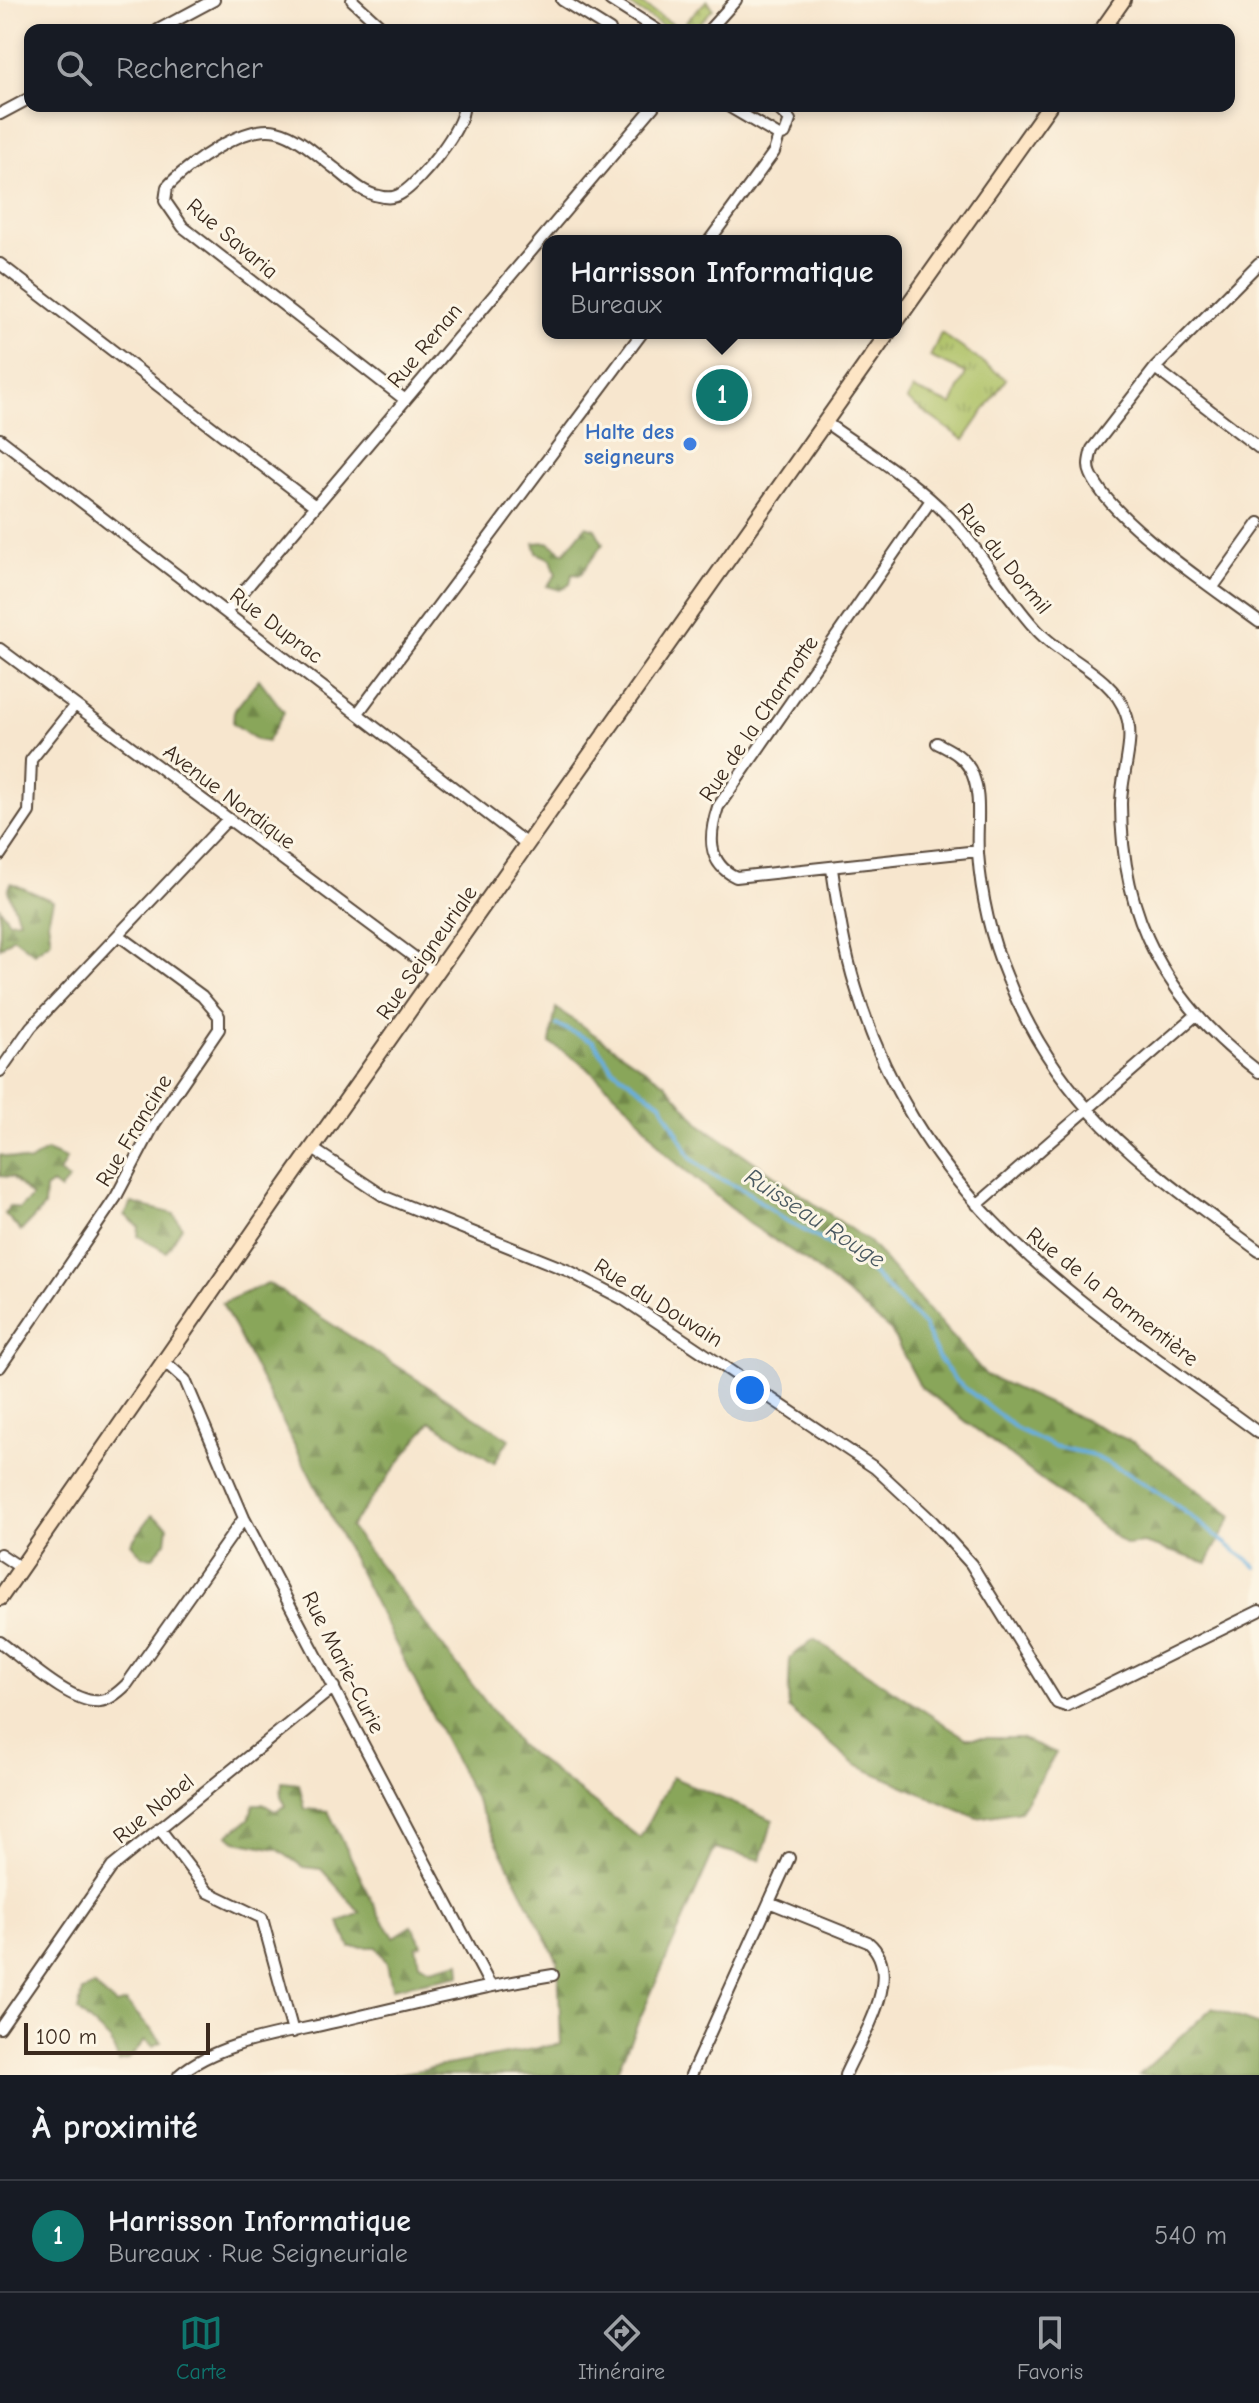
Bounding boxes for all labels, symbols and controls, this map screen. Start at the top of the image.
search box [24,24,1235,112]
icon: search [52,46,96,90]
text: Rechercher [116,51,263,86]
street label: Rue Savaria [181,193,283,285]
popup [542,235,902,339]
text: Harrisson Informatique [570,255,874,290]
text: Bureaux [570,290,662,320]
street label: Rue Renan [382,298,468,393]
pin: 1 [696,365,748,425]
place label: Halte des seigneurs [584,419,674,470]
marker: Halte des seigneurs [681,435,699,453]
street label: Rue du Dormil [952,498,1057,619]
street label: Rue Duprac [225,582,328,669]
street label: Rue de la Charmotte [694,631,824,806]
street label: Avenue Nordique [158,739,301,855]
street label: Rue Seigneuriale [371,880,483,1025]
street label: Rue Francine [90,1070,177,1191]
water label: Ruisseau Rouge [740,1162,890,1274]
street label: Rue de la Parmentière [1021,1222,1203,1372]
street label: Rue du Douvain [589,1253,728,1353]
your location [730,1370,770,1410]
street label: Rue Marie-Curie [296,1587,390,1738]
street label: Rue Nobel [108,1768,199,1849]
scale bar [24,2019,210,2055]
text: 100 m [36,2024,97,2050]
text: À proximité [32,2107,198,2147]
text: Harrisson Informatique [108,2204,411,2239]
text: 1 [53,2221,63,2251]
text: 540 m [1154,2221,1227,2251]
text: Bureaux · Rue Seigneuriale [108,2239,408,2269]
tab: Carte [176,2311,226,2385]
tab: Itinéraire [578,2311,665,2385]
tab: Favoris [1017,2311,1083,2385]

